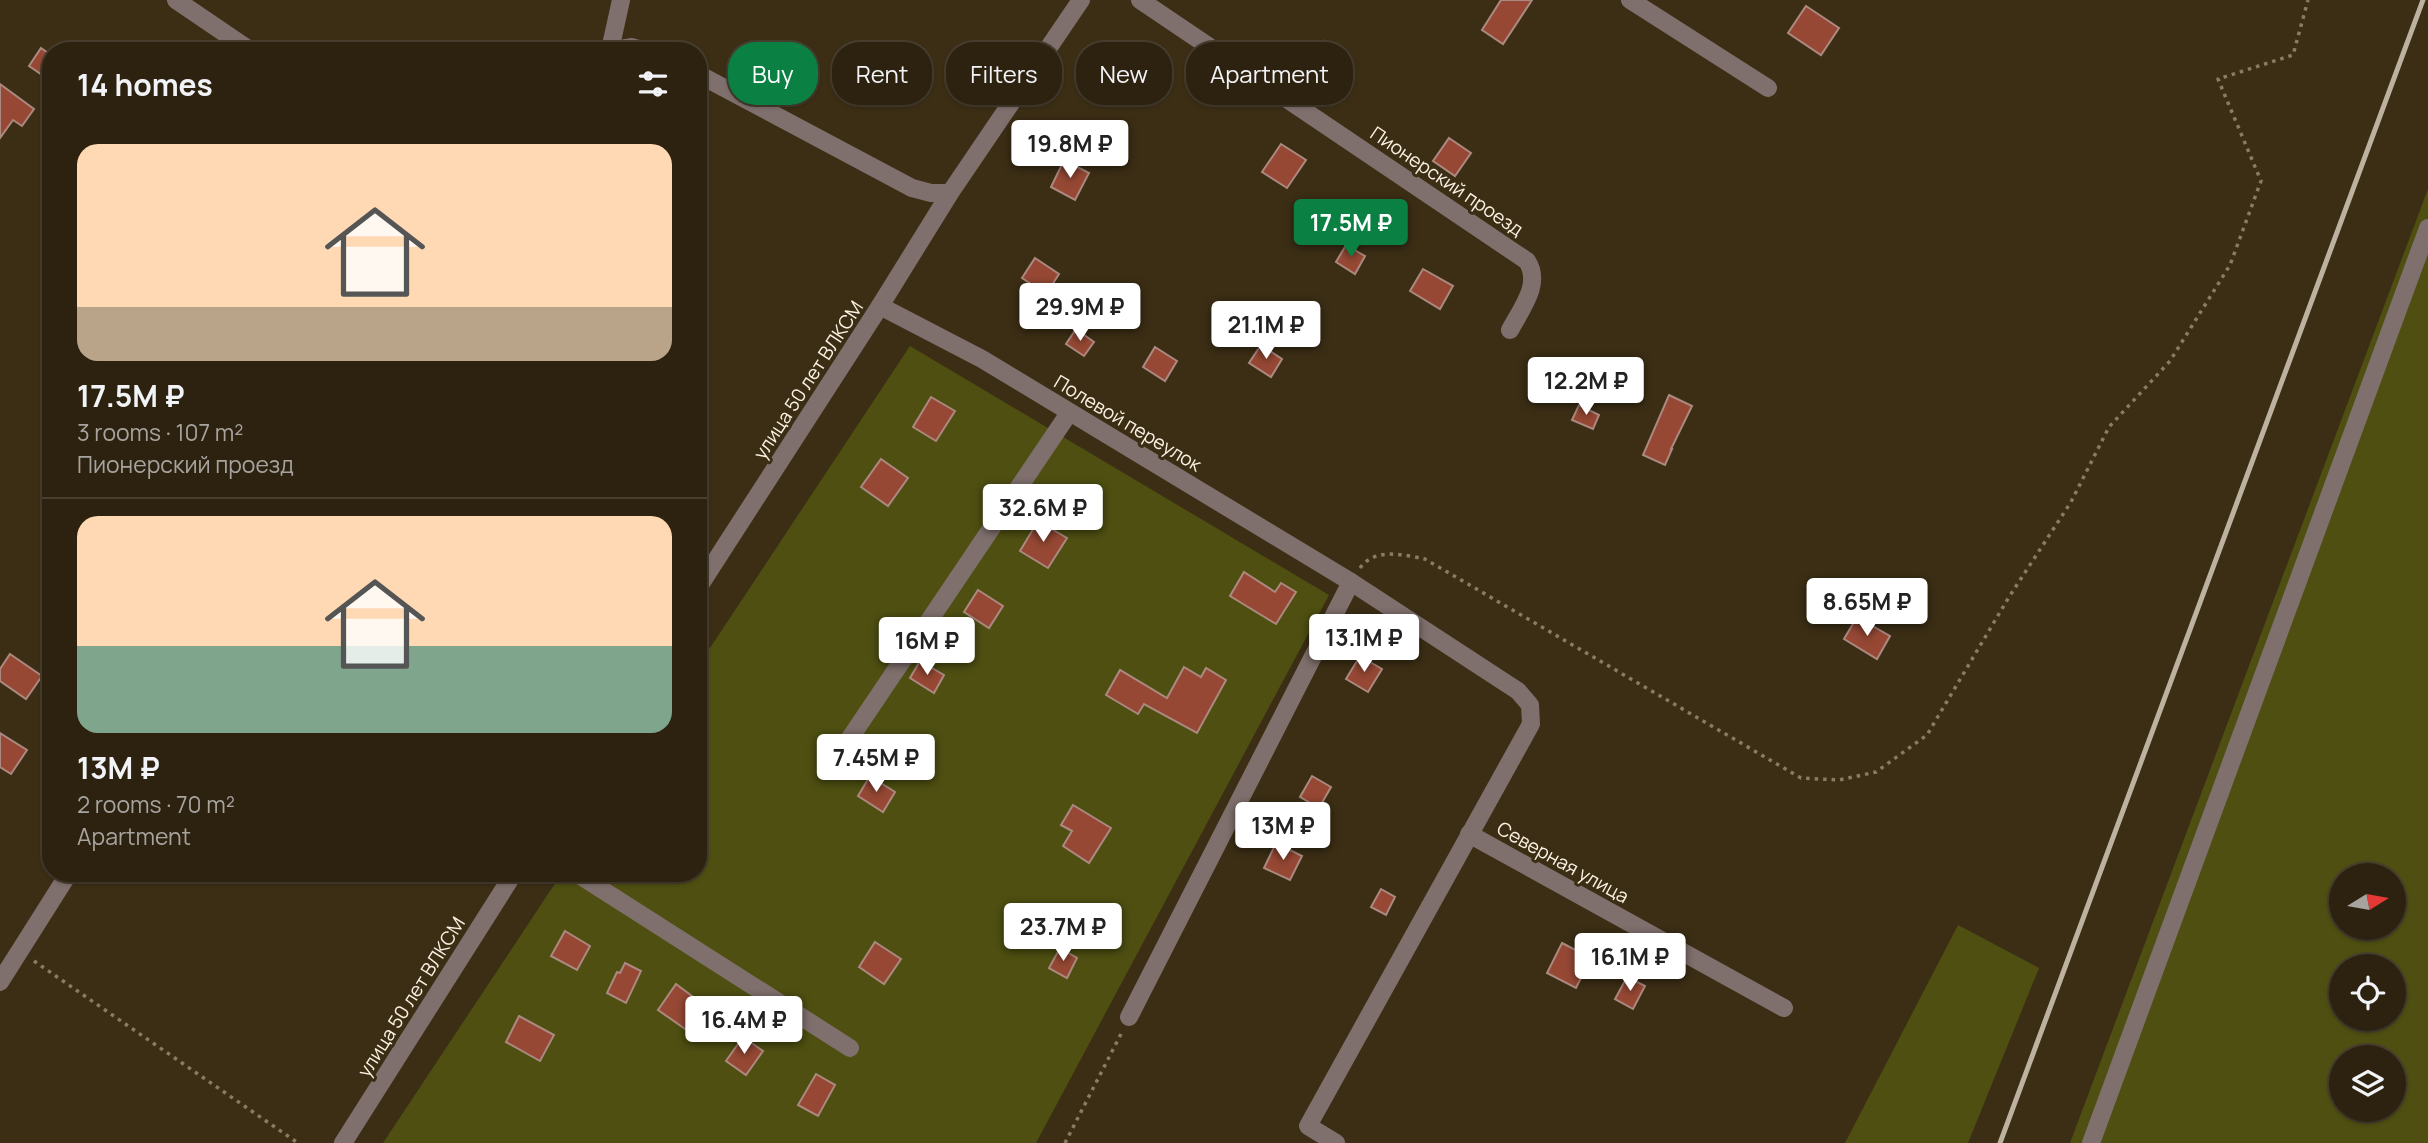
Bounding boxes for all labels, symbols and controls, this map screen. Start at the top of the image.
chip: Buy [728,42,818,105]
chip: Rent [832,42,932,105]
chip: Filters [946,42,1062,105]
chip: New [1076,42,1172,105]
chip: Apartment [1186,42,1353,105]
text: 14 homes [77,64,213,105]
icon: filters [634,65,672,103]
pin: 19.8M ₽ [1005,120,1135,180]
street label: Пионерский проезд [1365,120,1529,242]
text: 19.8M ₽ [1027,127,1113,159]
icon: home [312,189,438,315]
pin: 17.5M ₽ [1286,200,1416,259]
text: 17.5M ₽ [1310,206,1392,238]
pin: 29.9M ₽ [1015,284,1145,343]
text: 29.9M ₽ [1035,290,1125,322]
street label: улица 50 лет ВЛКСМ [747,296,869,464]
pin: 21.1M ₽ [1201,302,1331,361]
text: 21.1M ₽ [1227,308,1305,340]
pin: 12.2M ₽ [1521,358,1651,417]
text: 12.2M ₽ [1544,364,1628,396]
street label: Полевой переулок [1049,369,1207,478]
text: 17.5M ₽ [77,375,185,416]
text: 3 rooms · 107 m² [77,416,243,448]
text: Пионерский проезд [77,448,294,480]
pin: 32.6M ₽ [978,484,1108,544]
text: 32.6M ₽ [999,491,1087,523]
icon: home [312,561,438,687]
pin: 8.65M ₽ [1802,578,1932,638]
text: 8.65M ₽ [1823,585,1911,617]
pin: 13.1M ₽ [1299,614,1429,674]
pin: 16M ₽ [878,618,976,677]
text: 13.1M ₽ [1325,621,1403,653]
text: 16M ₽ [895,624,959,656]
pin: 7.45M ₽ [811,734,941,794]
text: 7.45M ₽ [833,741,919,773]
text: 13M ₽ [77,747,160,788]
text: 2 rooms · 70 m² [77,788,235,820]
pin: 13M ₽ [1234,802,1332,862]
text: 13M ₽ [1251,809,1315,841]
street label: Северная улица [1492,815,1634,909]
text: Apartment [77,820,191,852]
north arrow [2329,863,2406,940]
map controls [2329,863,2406,1122]
pin: 23.7M ₽ [998,904,1128,963]
text: 23.7M ₽ [1020,910,1106,942]
street label: улица 50 лет ВЛКСМ [351,912,471,1082]
pin: 16.1M ₽ [1565,934,1695,993]
text: 16.1M ₽ [1591,940,1669,972]
button: locate [2329,954,2406,1031]
pin: 16.4M ₽ [679,996,809,1056]
text: 16.4M ₽ [701,1003,787,1035]
button: layers [2329,1045,2406,1122]

